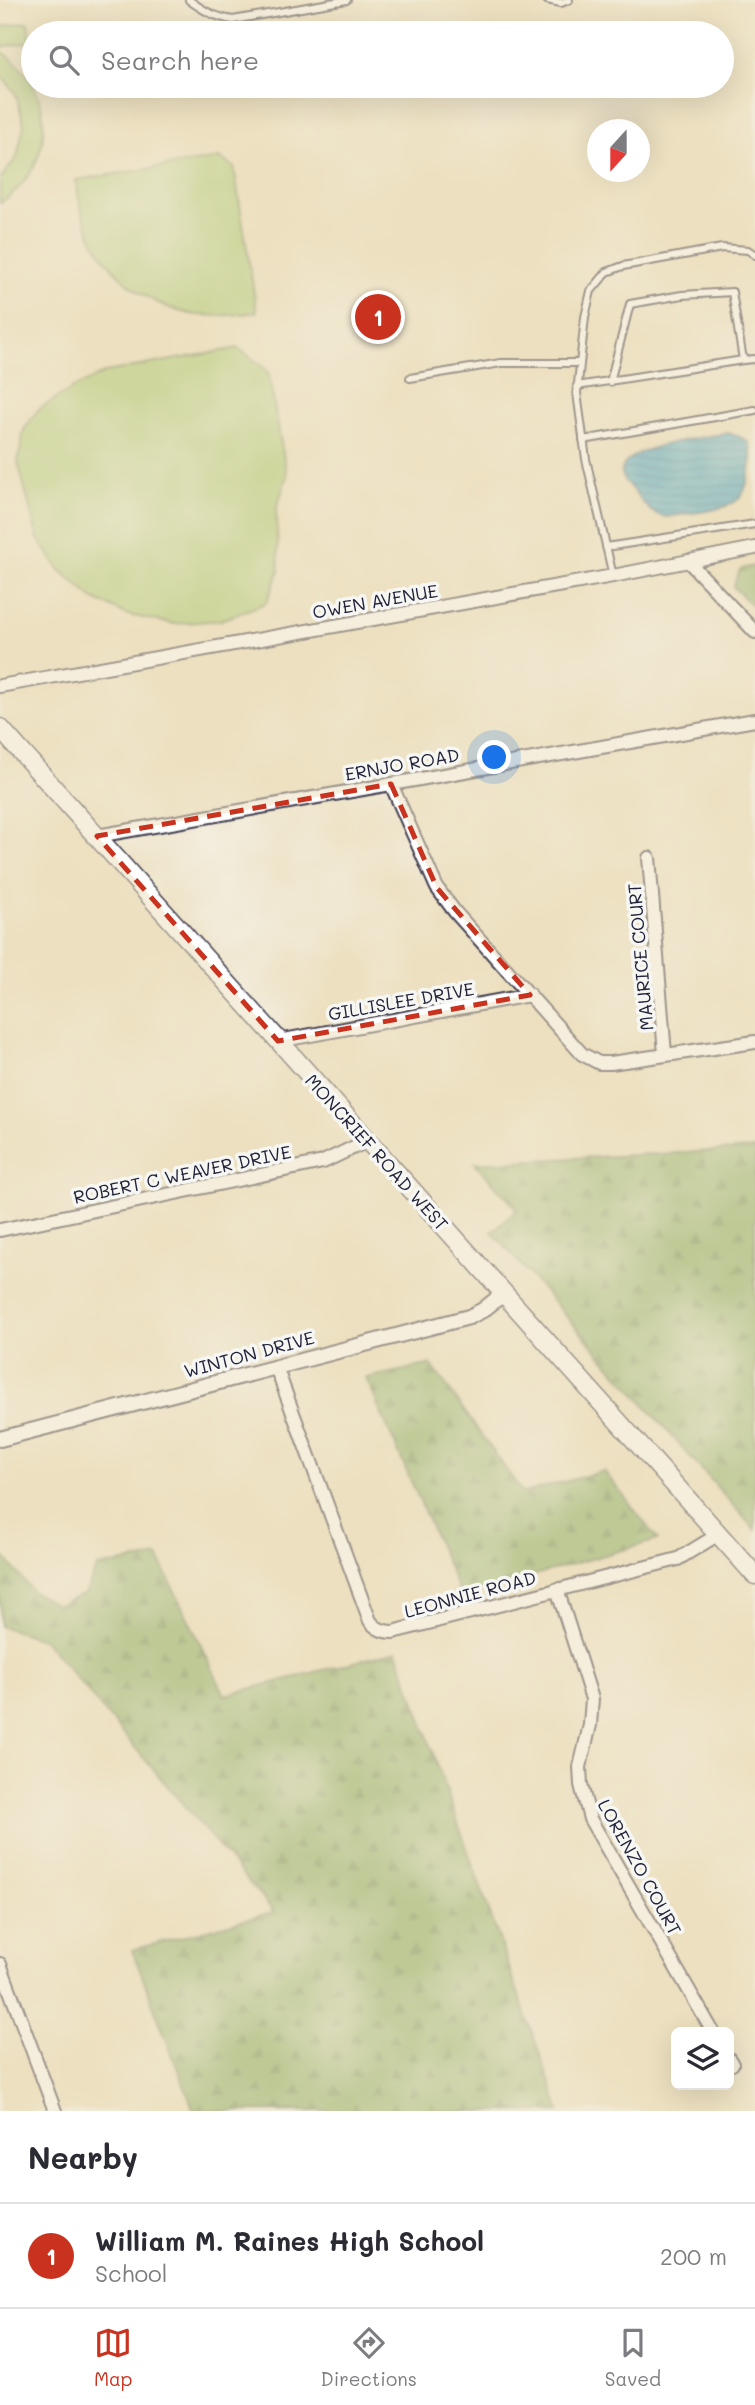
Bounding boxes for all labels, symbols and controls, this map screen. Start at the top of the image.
search box [21,21,734,98]
icon: search [45,41,83,79]
text: Search here [101,43,259,77]
north arrow [587,119,650,182]
pin: 1 [355,291,401,343]
street label: OWEN AVENUE [311,578,439,624]
your location [477,740,511,774]
street label: ERNJO ROAD [343,742,461,786]
street label: MAURICE COURT [622,882,658,1032]
street label: GILLISLEE DRIVE [326,976,476,1026]
street label: MONCRIEF ROAD WEST [300,1069,454,1235]
street label: ROBERT C WEAVER DRIVE [71,1139,293,1209]
street label: WINTON DRIVE [181,1325,317,1383]
street label: LEONNIE ROAD [402,1565,538,1623]
street label: LORENZO COURT [593,1795,687,1939]
map controls [671,2027,734,2090]
button: layers [671,2027,734,2090]
text: Nearby [28,2137,138,2177]
text: William M. Raines High School [95,2224,484,2258]
text: 1 [46,2241,56,2271]
text: 200 m [660,2241,727,2271]
text: School [95,2258,168,2288]
tab: Map [94,2324,133,2391]
tab: Directions [320,2324,417,2391]
tab: Saved [605,2324,661,2391]

